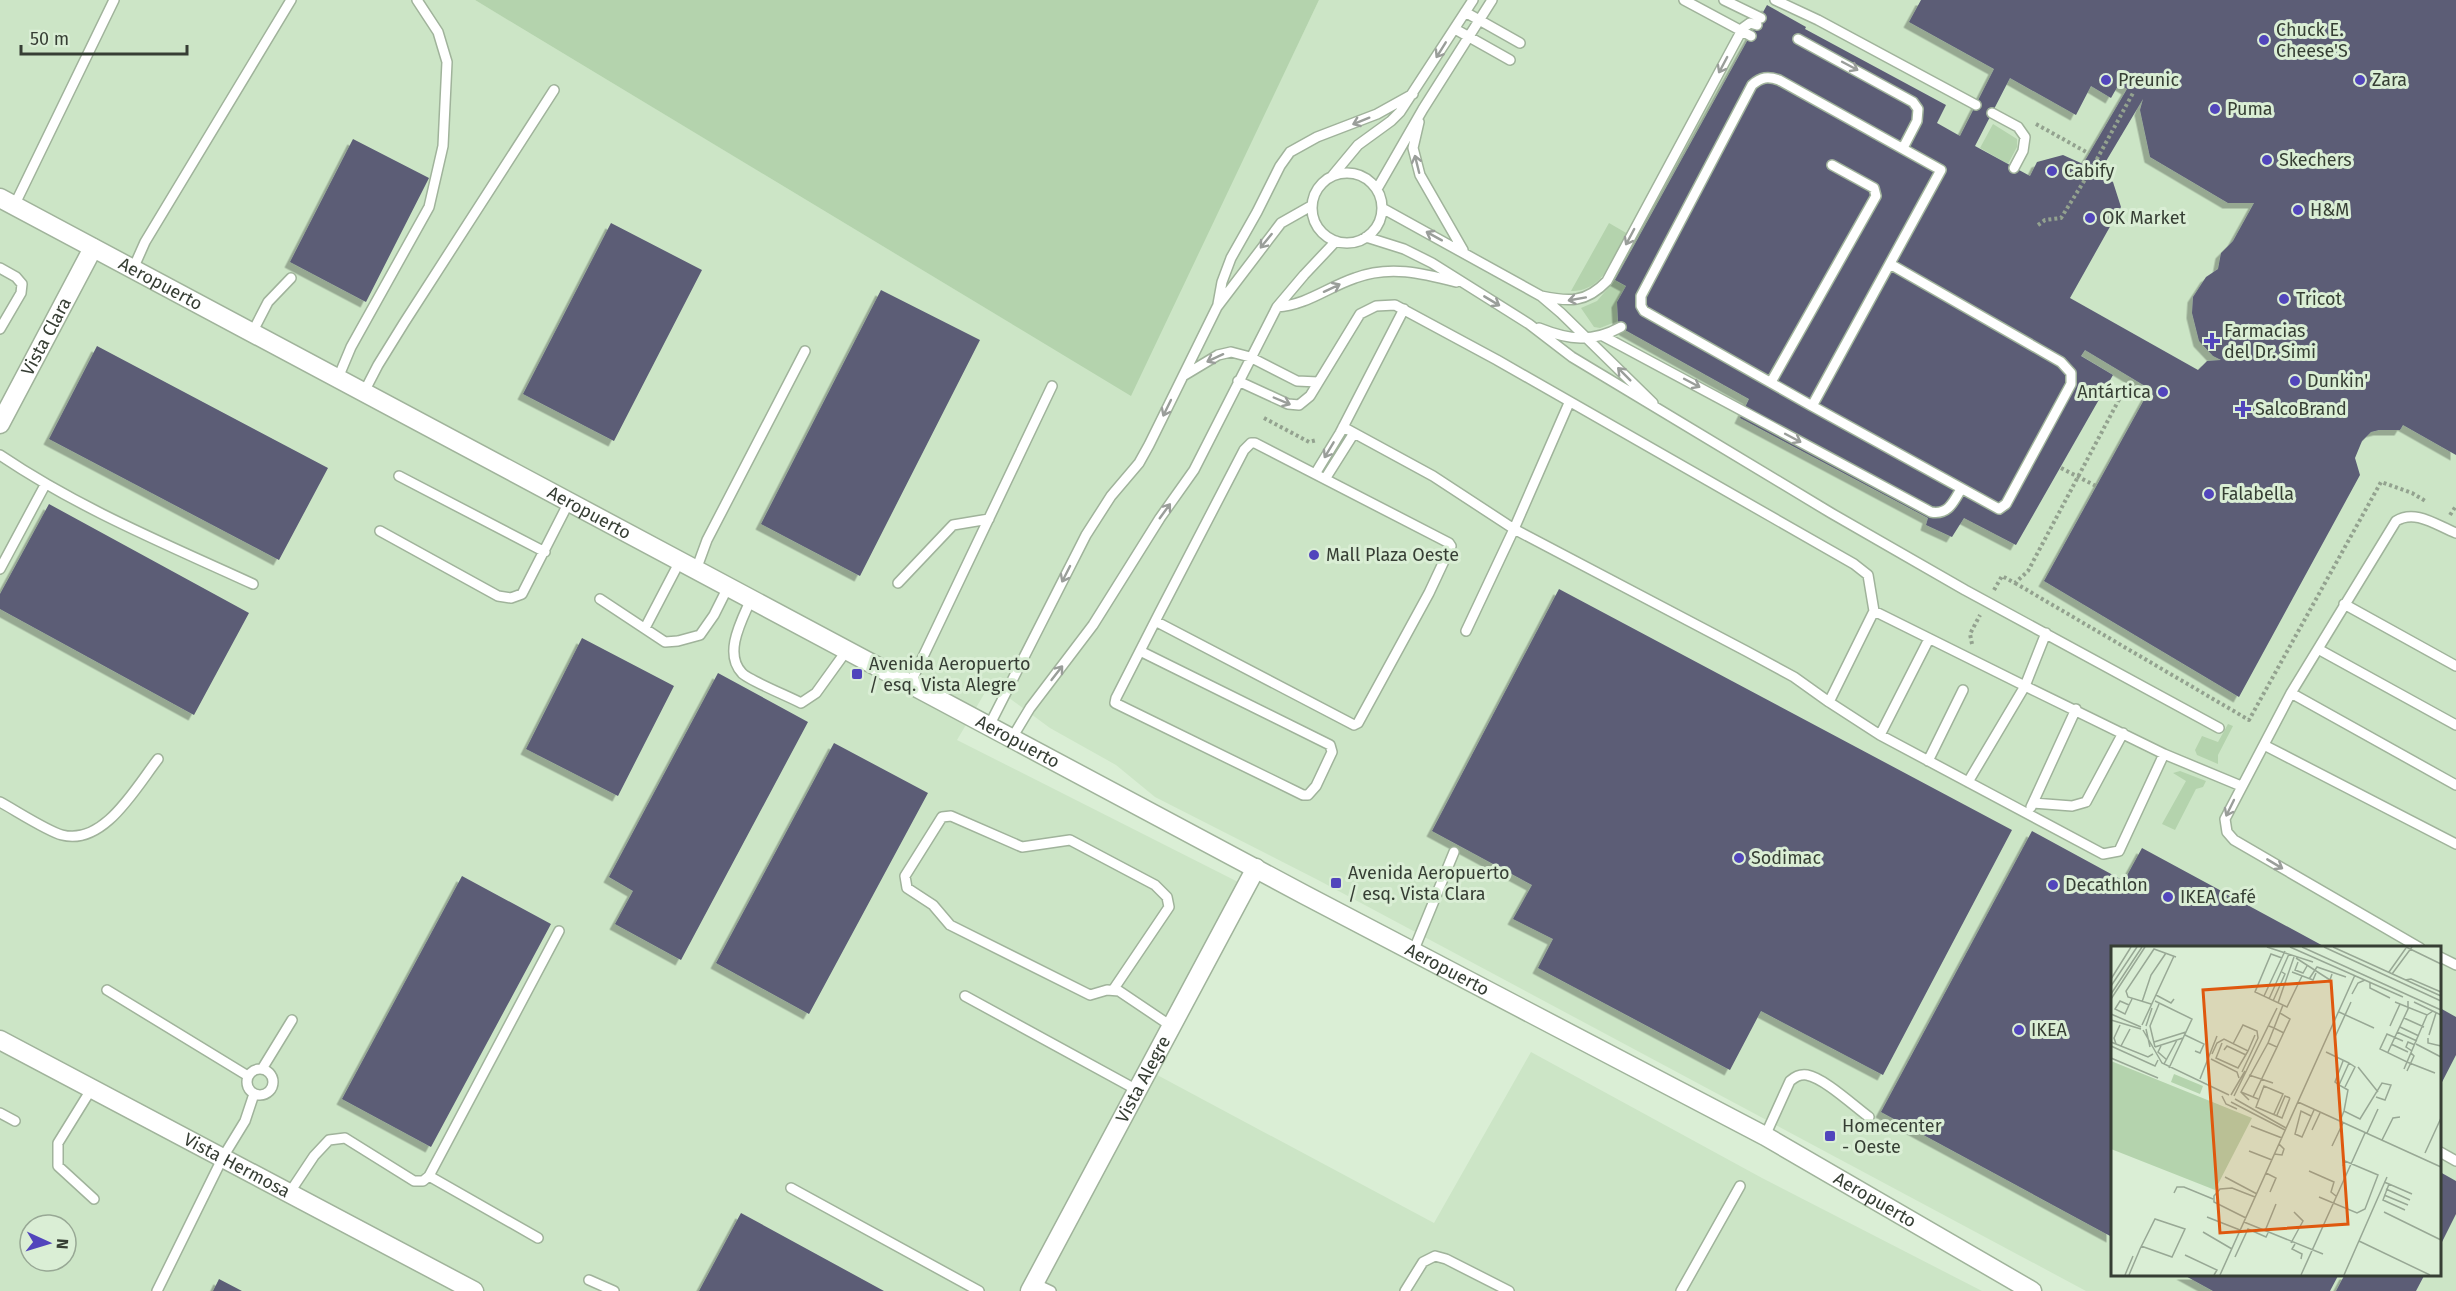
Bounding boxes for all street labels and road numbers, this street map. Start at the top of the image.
street label: Aeropuerto [115,252,206,315]
street label: Vista Clara [17,294,76,379]
street label: Aeropuerto [544,481,635,544]
street label: Aeropuerto [972,710,1064,773]
street label: Aeropuerto [1401,938,1493,1001]
street label: Vista Alegre [1111,1032,1175,1127]
street label: Vista Hermosa [180,1128,294,1203]
street label: Aeropuerto [1830,1167,1920,1232]

